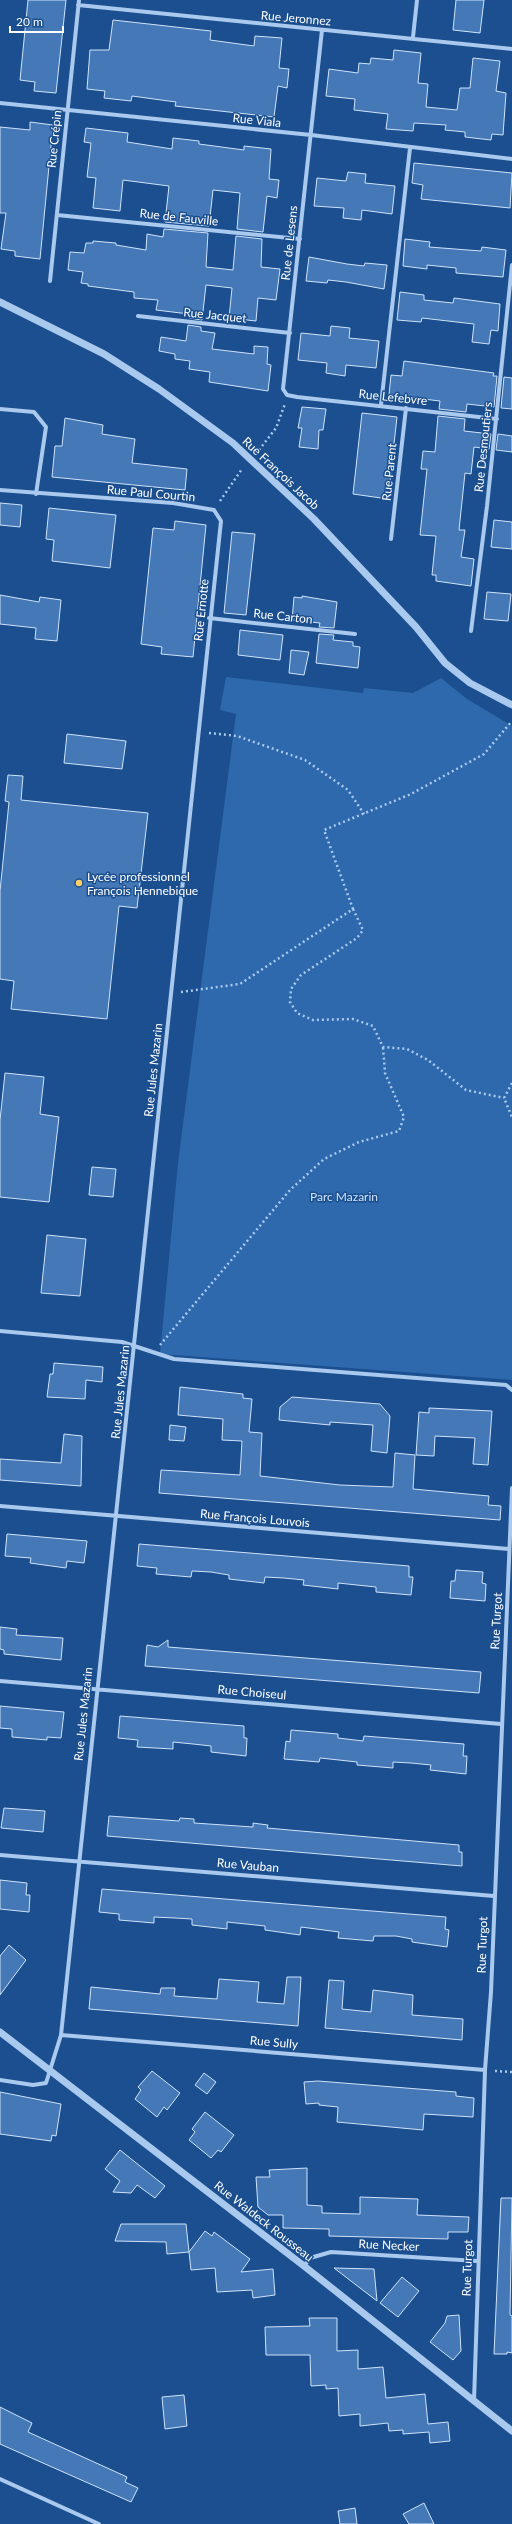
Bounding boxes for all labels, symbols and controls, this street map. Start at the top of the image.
street label: Rue Jeronnez [260,7,332,29]
scale bar [10,8,63,34]
text: 20 m [16,14,43,29]
street label: Rue Crépin [44,109,64,169]
street label: Rue Viala [232,110,282,130]
street label: Rue de Fauville [139,205,219,229]
street label: Rue de Lesens [278,205,300,281]
street label: Rue Jacquet [183,304,248,326]
street label: Rue Lefebvre [358,386,428,408]
street label: Rue Desmoutiers [471,401,495,493]
street label: Rue François Jacob [239,434,323,513]
street label: Rue Parent [379,442,400,501]
street label: Rue Paul Courtin [106,482,196,504]
street label: Rue Ernotte [190,578,212,642]
street label: Rue Carton [253,605,313,627]
place label: Lycée professionnel François Hennebique [87,869,198,898]
marker: Lycée professionnel François Hennebique [74,878,84,888]
street label: Rue Jules Mazarin [141,1022,165,1118]
park label: Parc Mazarin [310,1189,378,1204]
street label: Rue Jules Mazarin [108,1344,132,1440]
street label: Rue François Louvois [199,1506,311,1530]
street label: Rue Turgot [487,1591,505,1650]
street label: Rue Jules Mazarin [71,1666,95,1762]
street label: Rue Choiseul [217,1682,287,1702]
street label: Rue Vauban [216,1855,280,1875]
street label: Rue Turgot [474,1916,491,1974]
street label: Rue Sully [249,2032,300,2052]
street label: Rue Waldeck Rousseau [211,2178,317,2264]
street label: Rue Necker [358,2236,420,2254]
street label: Rue Turgot [459,2239,476,2297]

